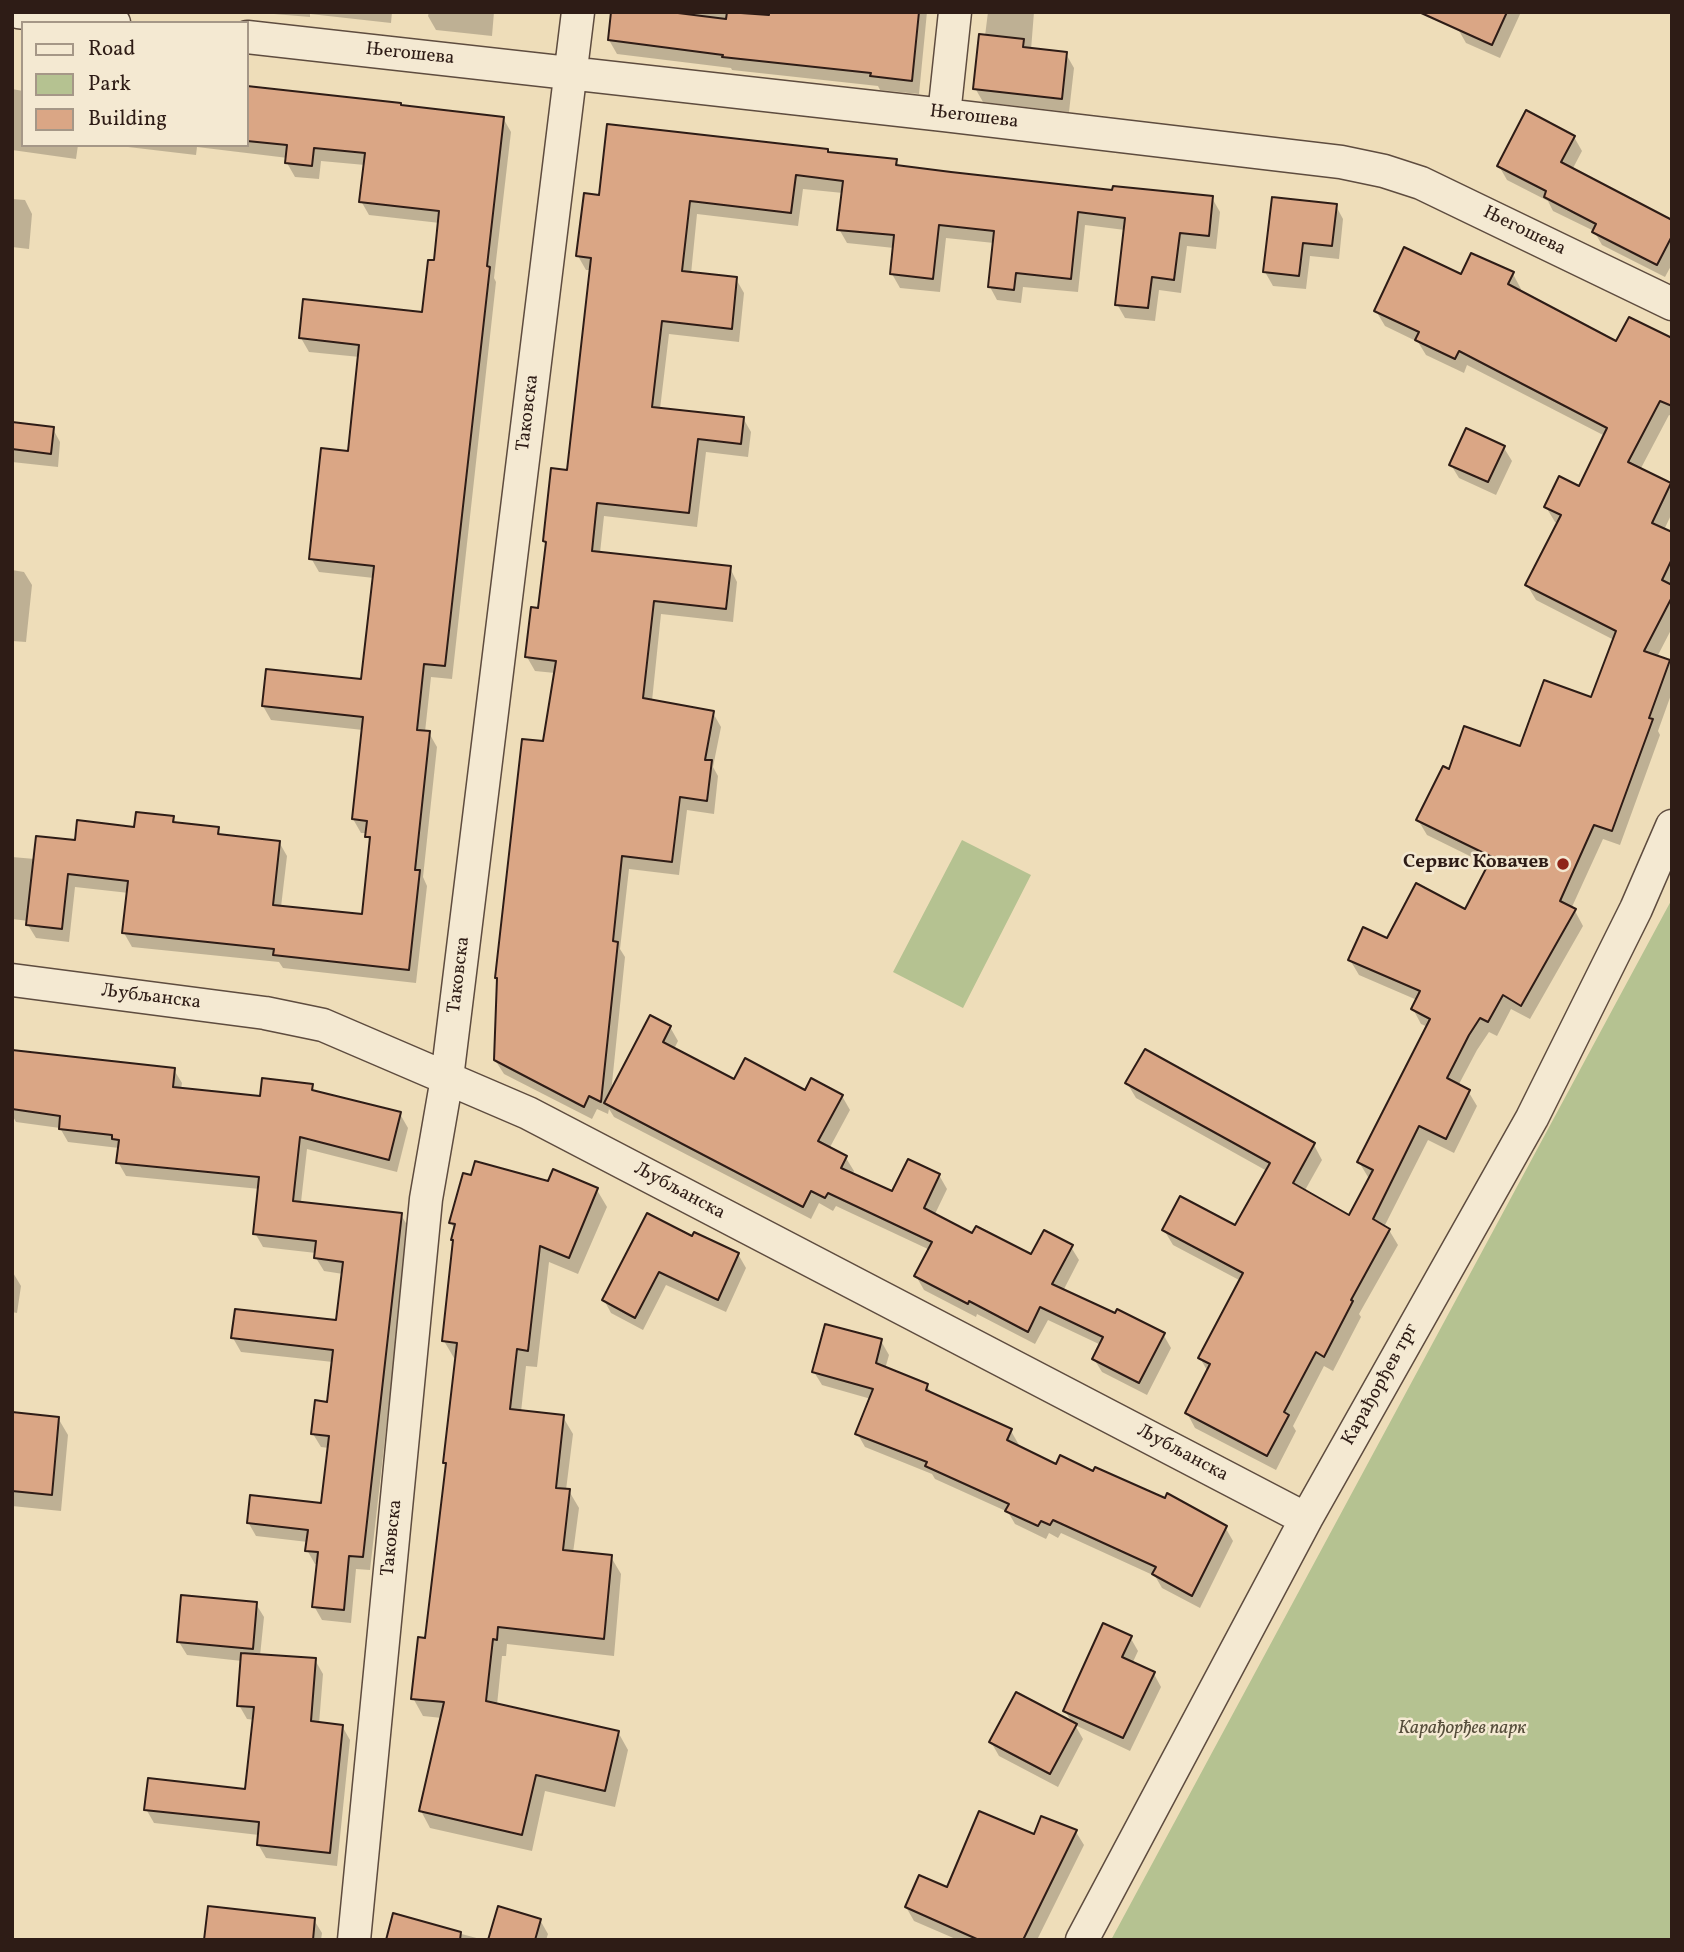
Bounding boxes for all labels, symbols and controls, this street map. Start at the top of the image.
legend [21,21,248,147]
text: Road [88,35,135,64]
street label: Његошева [364,39,456,71]
text: Park [88,70,131,99]
street label: Његошева [928,101,1020,135]
text: Building [88,105,167,134]
street label: Његошева [1479,202,1569,262]
street label: Таковска [513,373,545,453]
place label: Сервис Ковачев [1403,853,1549,875]
marker: Сервис Ковачев [1555,856,1571,872]
street label: Таковска [444,935,476,1015]
street label: Љубљанска [100,981,202,1015]
street label: Љубљанска [629,1158,729,1226]
street label: Карађорђев трг [1338,1320,1424,1450]
street label: Љубљанска [1132,1420,1232,1488]
street label: Таковска [378,1498,408,1578]
park label: Карађорђев парк [1398,1719,1526,1741]

